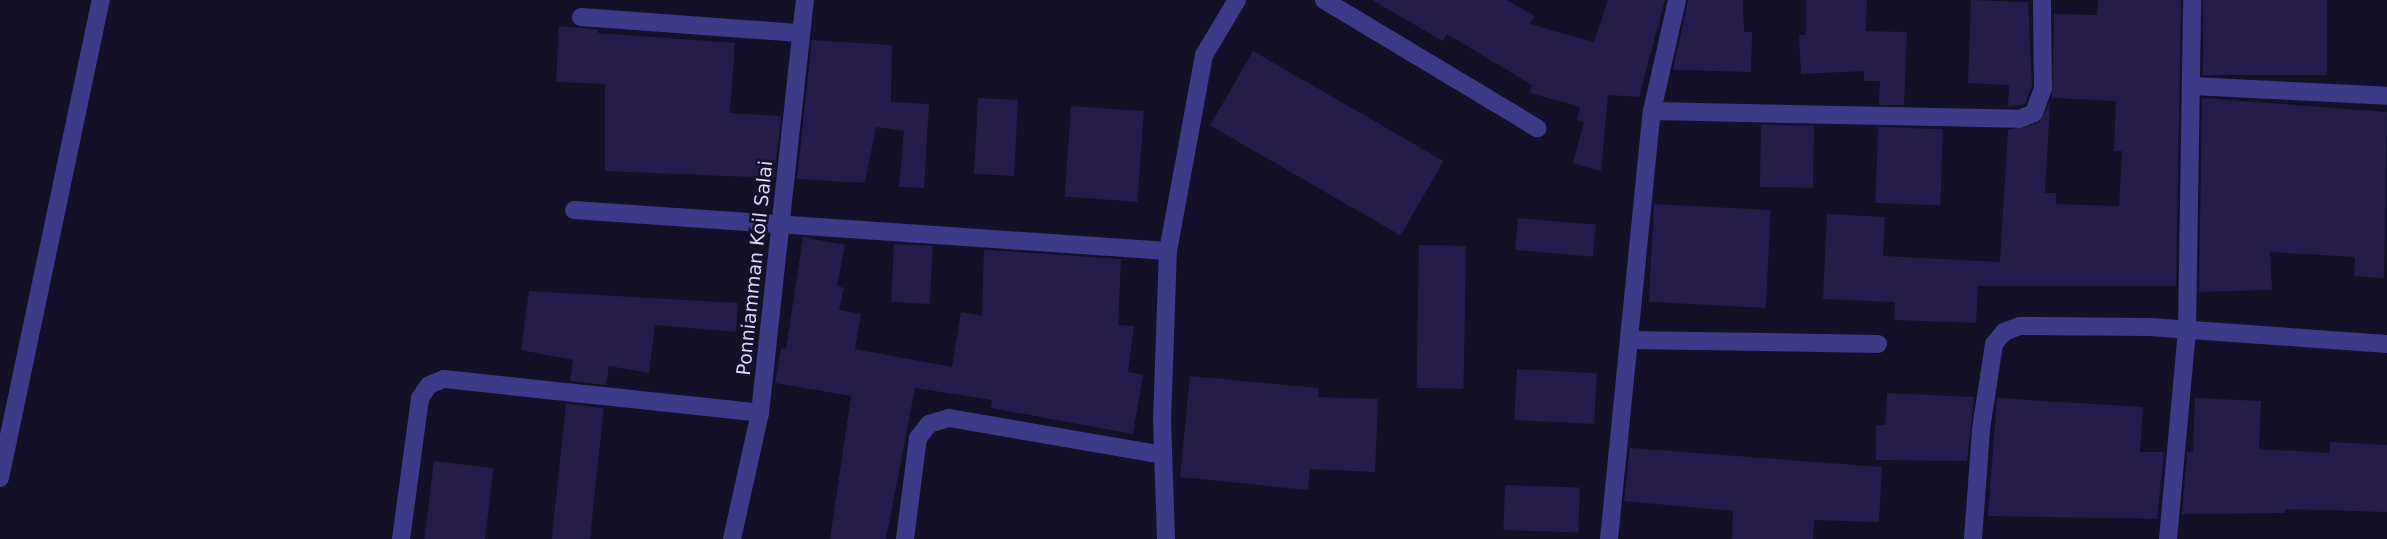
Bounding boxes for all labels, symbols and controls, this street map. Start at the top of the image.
street label: Ponniamman Koil Salai [732,160,778,376]

